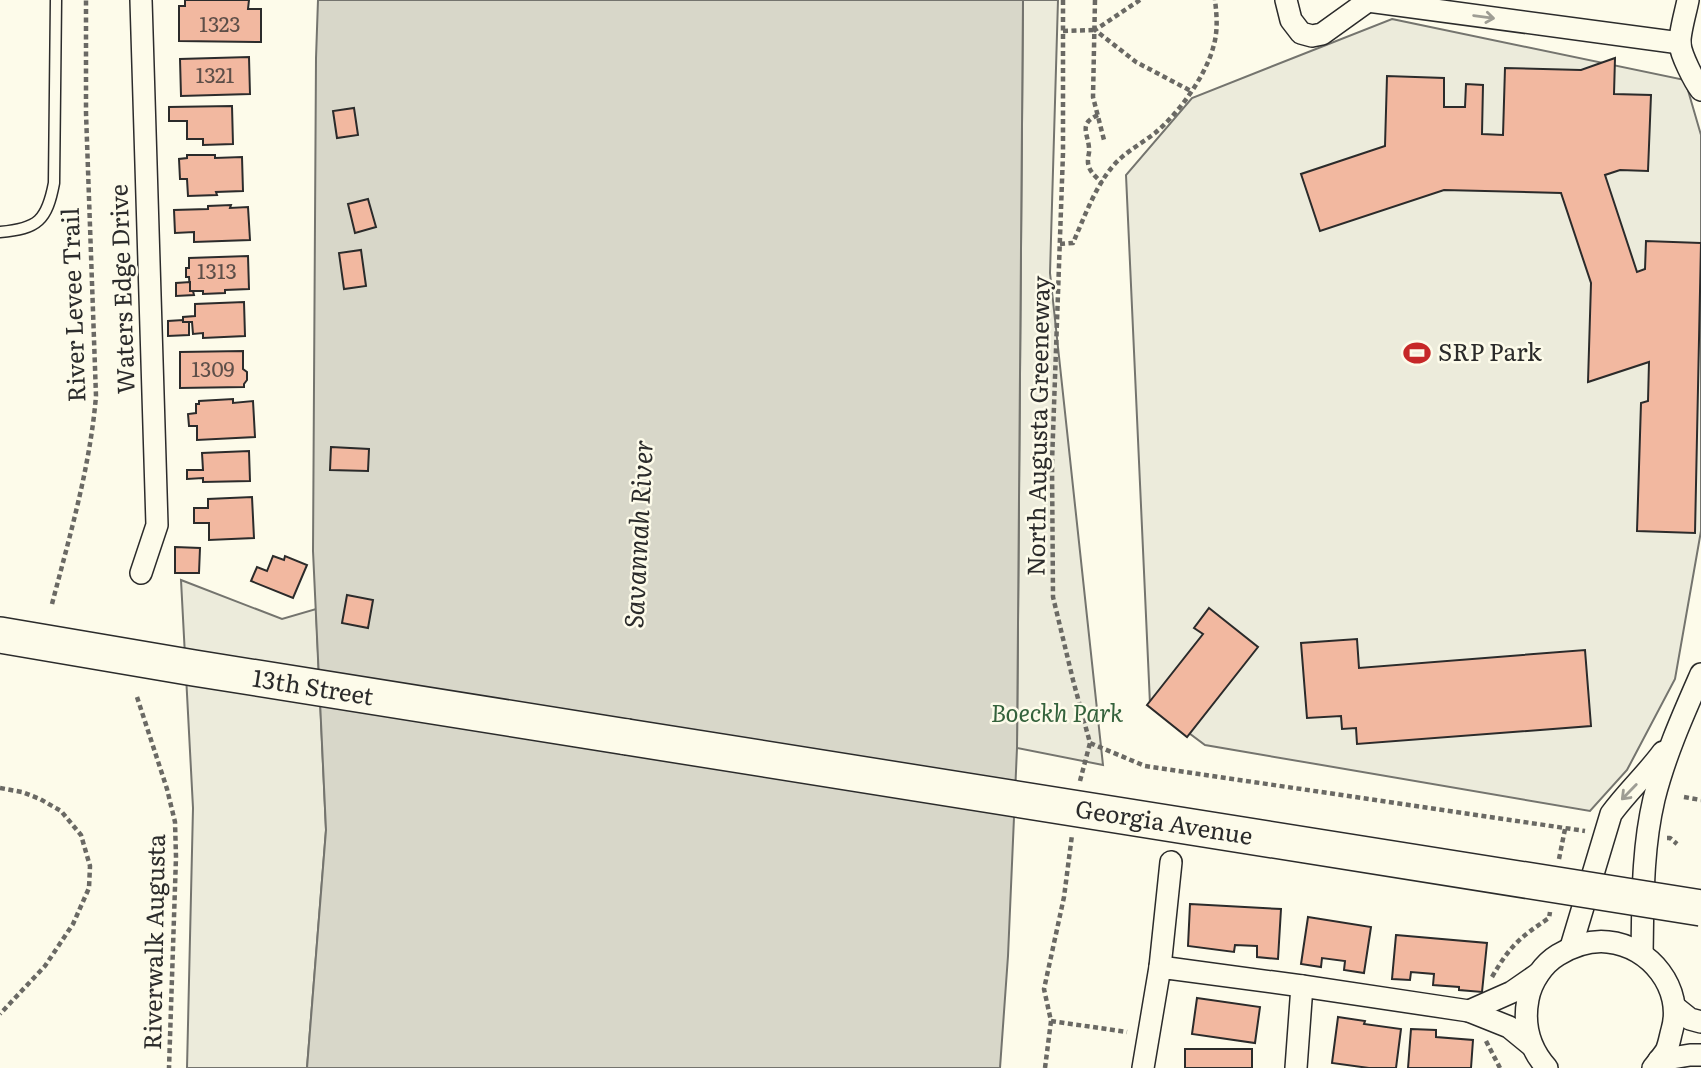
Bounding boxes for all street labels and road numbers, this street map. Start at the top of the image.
street label: Waters Edge Drive [99,184,142,395]
street label: River Levee Trail [51,207,92,403]
street label: North Augusta Greeneway [1016,275,1057,576]
street label: 13th Street [250,659,377,712]
street label: Georgia Avenue [1073,789,1256,852]
street label: Riverwalk Augusta [133,834,172,1050]

